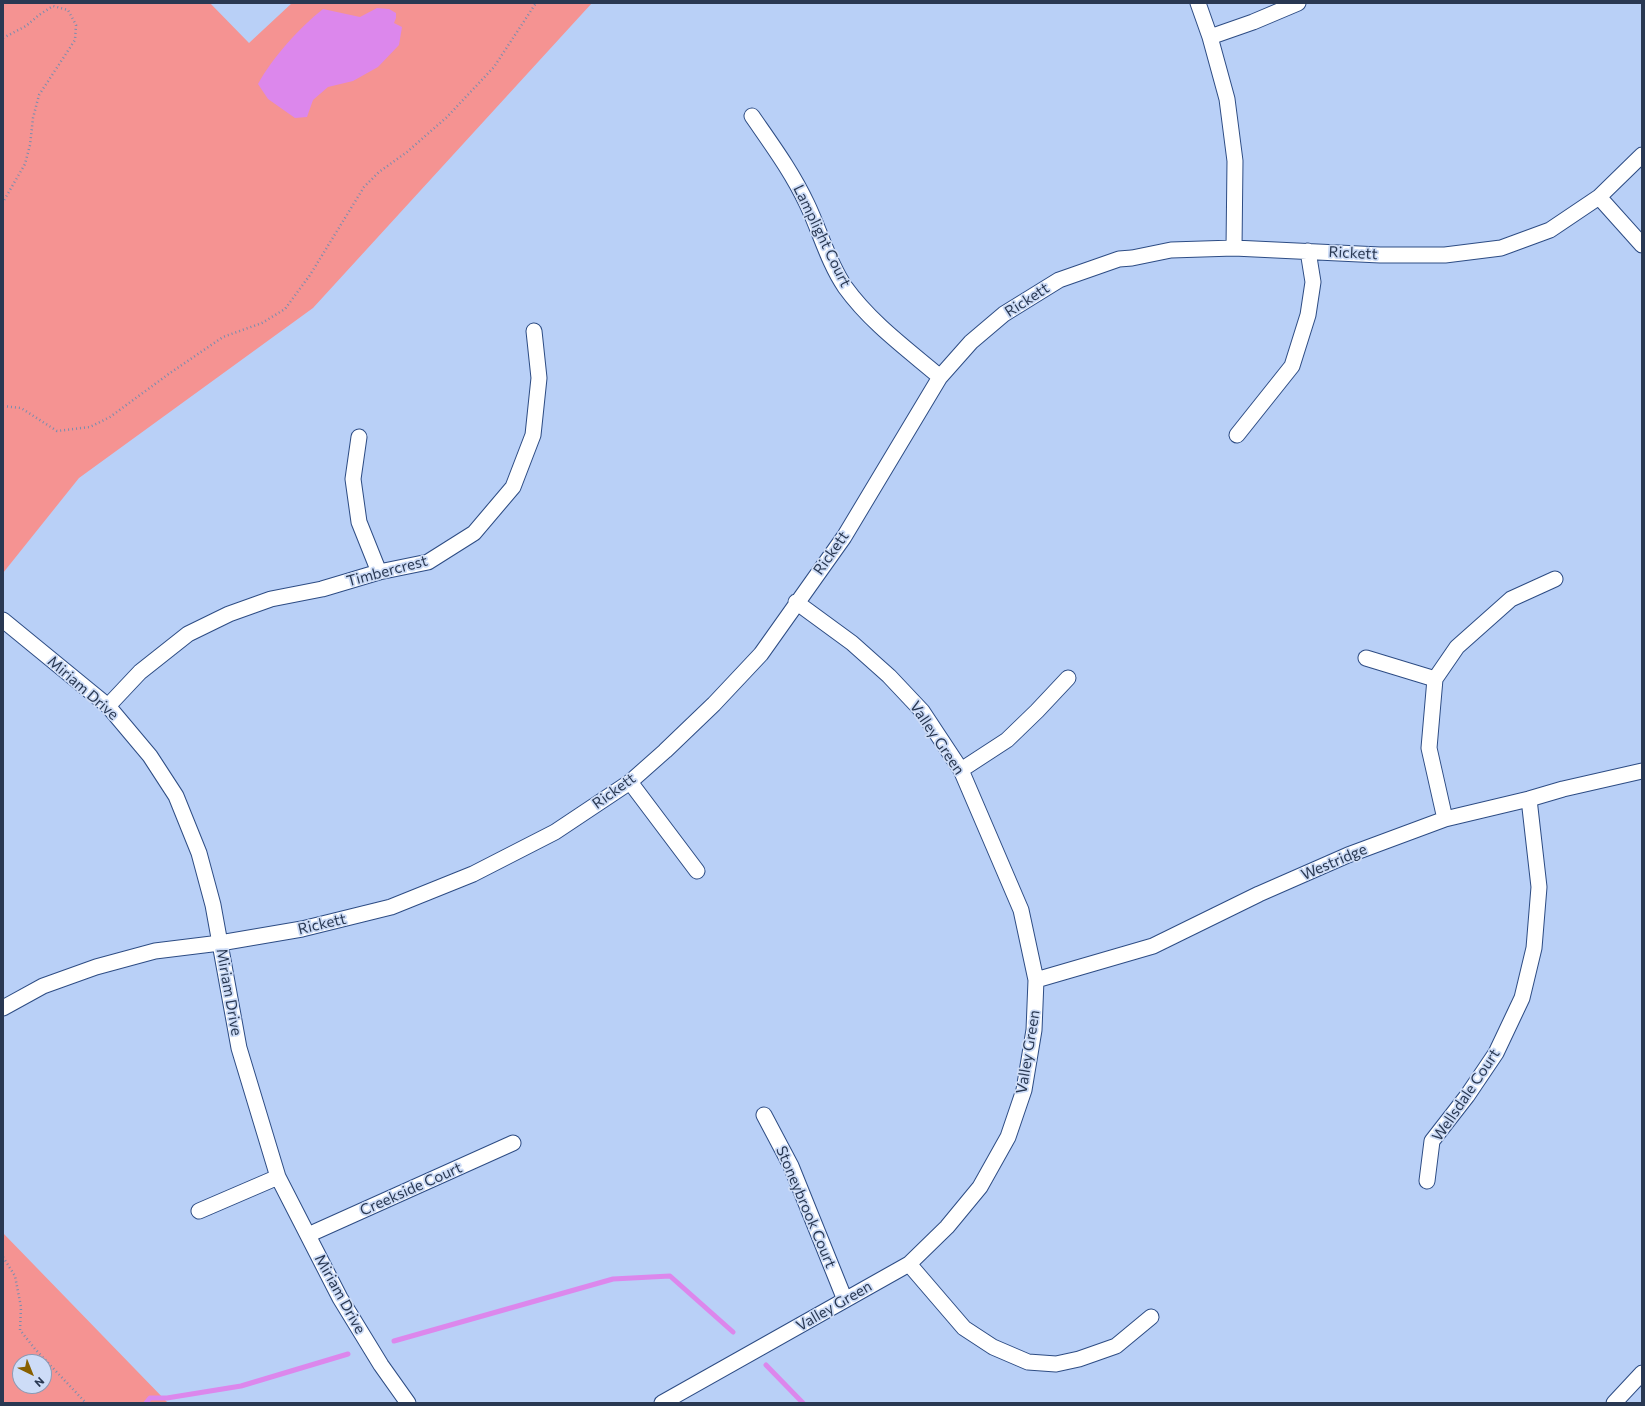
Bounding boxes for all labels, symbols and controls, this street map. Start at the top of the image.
street label: Lamplight Court [789,182,855,290]
street label: Rickett [1328,243,1378,263]
street label: Rickett [1001,279,1053,321]
street label: Rickett [810,528,852,578]
street label: Timbercrest [345,552,429,590]
street label: Miriam Drive [44,652,122,724]
street label: Valley Green [906,698,968,778]
street label: Rickett [589,769,639,813]
street label: Westridge [1298,840,1370,884]
street label: Rickett [296,910,348,938]
street label: Miriam Drive [212,947,246,1037]
street label: Valley Green [1013,1009,1043,1095]
street label: Wellsdale Court [1428,1045,1504,1145]
street label: Stoneybrook Court [772,1143,840,1271]
street label: Creekside Court [357,1158,465,1220]
street label: Miriam Drive [311,1251,369,1337]
street label: Valley Green [793,1277,875,1335]
north arrow [12,1354,52,1394]
text: N [32,1375,47,1390]

